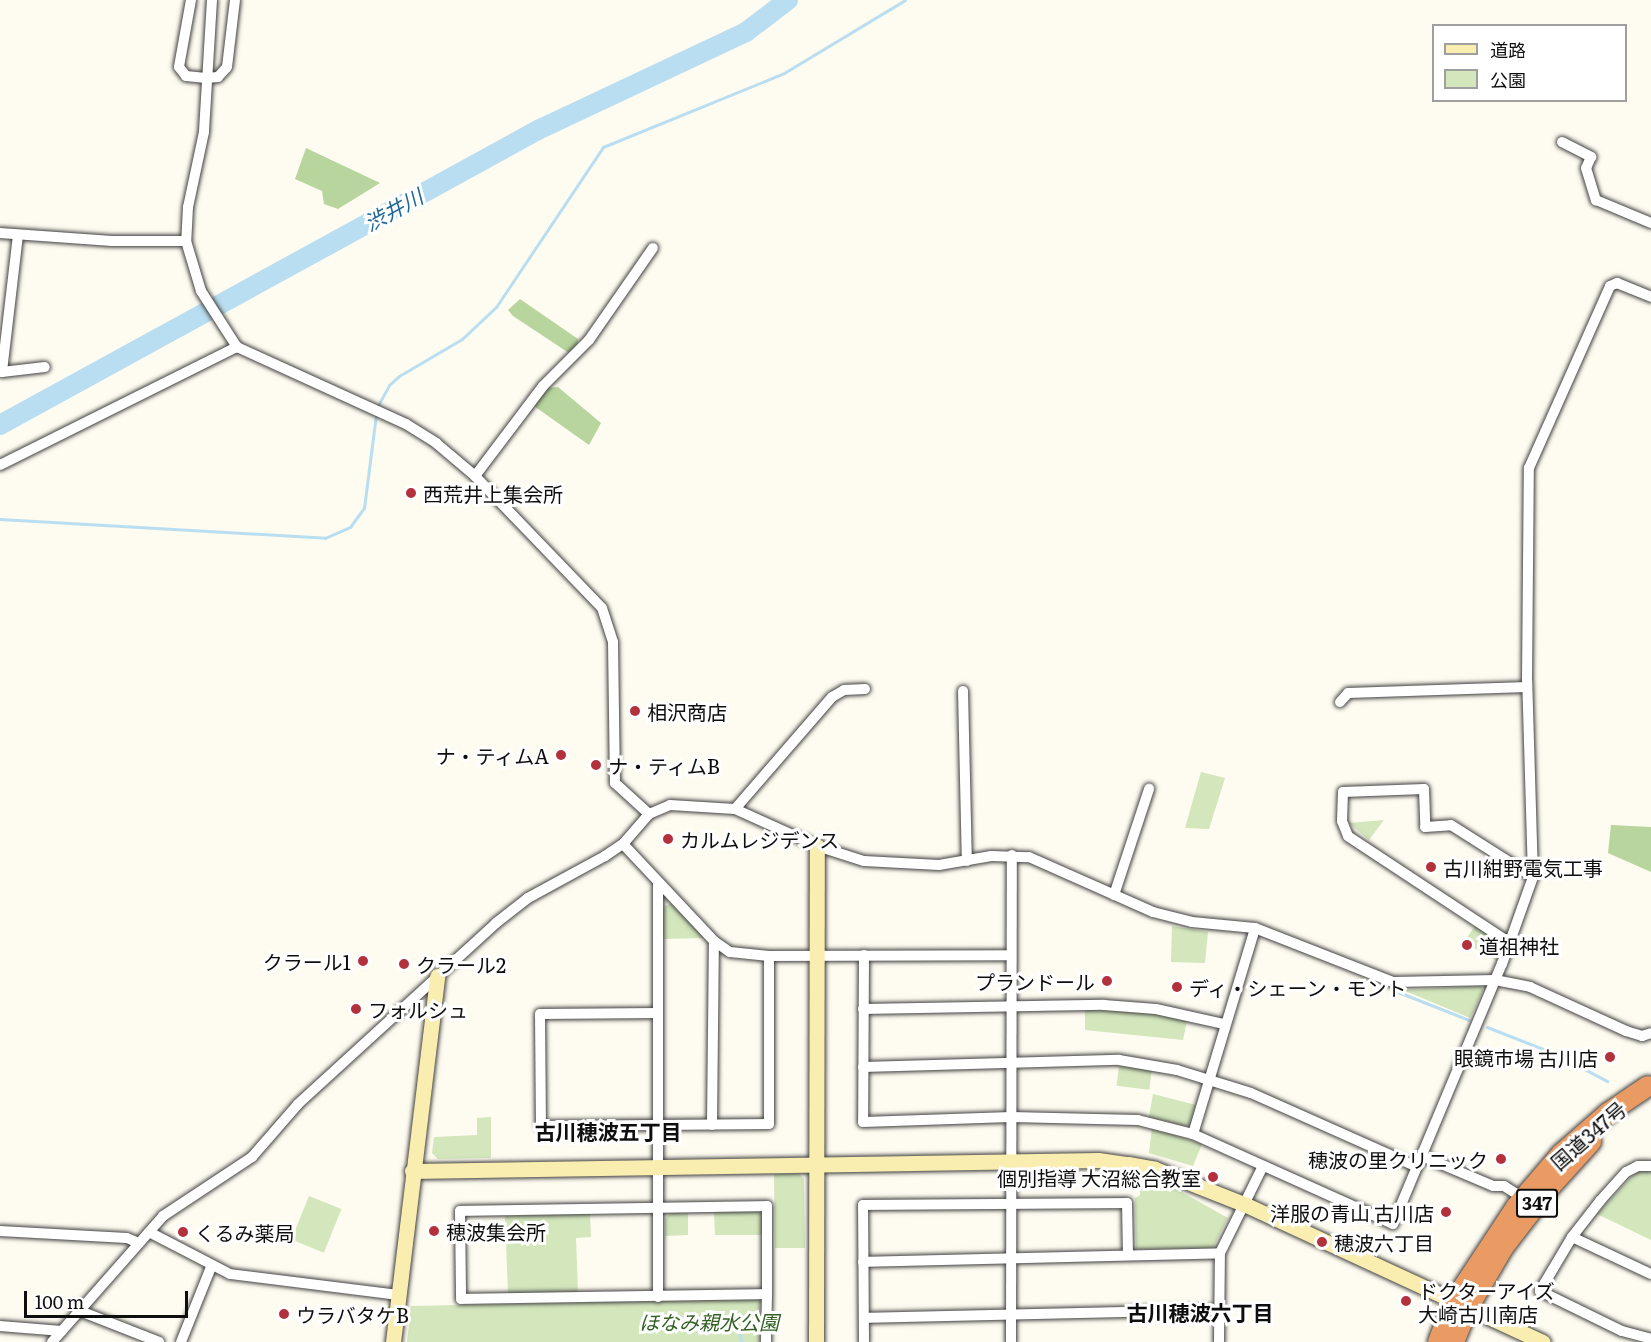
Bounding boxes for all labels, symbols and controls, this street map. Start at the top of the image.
legend [1432,24,1627,102]
text: 道路 [1490,36,1526,63]
text: 公園 [1490,66,1526,93]
water label: 渋井川 [359,183,427,235]
place label: 西荒井上集会所 [423,481,563,505]
marker: 西荒井上集会所 [404,486,418,500]
place label: 相沢商店 [647,699,727,723]
marker: 相沢商店 [628,704,642,718]
place label: ナ・ティムA [434,743,549,767]
marker: ナ・ティムA [554,748,568,762]
place label: ナ・ティムB [608,753,721,777]
marker: ナ・ティムB [589,758,603,772]
place label: カルムレジデンス [680,827,840,851]
marker: カルムレジデンス [661,832,675,846]
place label: 古川紺野電気工事 [1443,855,1603,879]
marker: 古川紺野電気工事 [1424,860,1438,874]
place label: 道祖神社 [1479,933,1559,957]
marker: 道祖神社 [1460,938,1474,952]
place label: クラール1 [263,949,351,973]
place label: クラール2 [416,952,506,976]
marker: クラール1 [356,954,370,968]
marker: クラール2 [397,957,411,971]
place label: プランドール [975,969,1095,993]
marker: プランドール [1100,974,1114,988]
place label: ディ・シェーン・モント [1189,975,1409,999]
marker: ディ・シェーン・モント [1170,980,1184,994]
place label: フォルシュ [368,997,468,1021]
marker: フォルシュ [349,1002,363,1016]
place label: 眼鏡市場 古川店 [1454,1045,1598,1069]
marker: 眼鏡市場 古川店 [1603,1050,1617,1064]
street label: 国道347号 [1546,1096,1630,1174]
district label: 古川穂波五丁目 [535,1118,681,1144]
place label: 穂波の里クリニック [1308,1147,1488,1171]
marker: 穂波の里クリニック [1492,1150,1510,1168]
place label: 個別指導 大沼総合教室 [997,1165,1201,1189]
marker: 個別指導 大沼総合教室 [1206,1170,1220,1184]
road number: 347 [1516,1188,1558,1218]
place label: 洋服の青山 古川店 [1270,1200,1434,1224]
marker: 洋服の青山 古川店 [1439,1205,1453,1219]
place label: 穂波集会所 [446,1219,546,1243]
place label: くるみ薬局 [195,1220,295,1244]
marker: 穂波集会所 [427,1224,441,1238]
marker: くるみ薬局 [176,1225,190,1239]
place label: 穂波六丁目 [1334,1230,1434,1254]
marker: 穂波六丁目 [1315,1235,1329,1249]
place label: ドクターアイズ 大崎古川南店 [1418,1278,1558,1325]
scale bar [27,1279,190,1317]
text: 100 m [35,1288,84,1315]
marker: ドクターアイズ 大崎古川南店 [1399,1294,1413,1308]
district label: 古川穂波六丁目 [1127,1299,1273,1325]
place label: ウラバタケB [296,1302,409,1326]
marker: ウラバタケB [277,1307,291,1321]
park label: ほなみ親水公園 [639,1309,779,1333]

